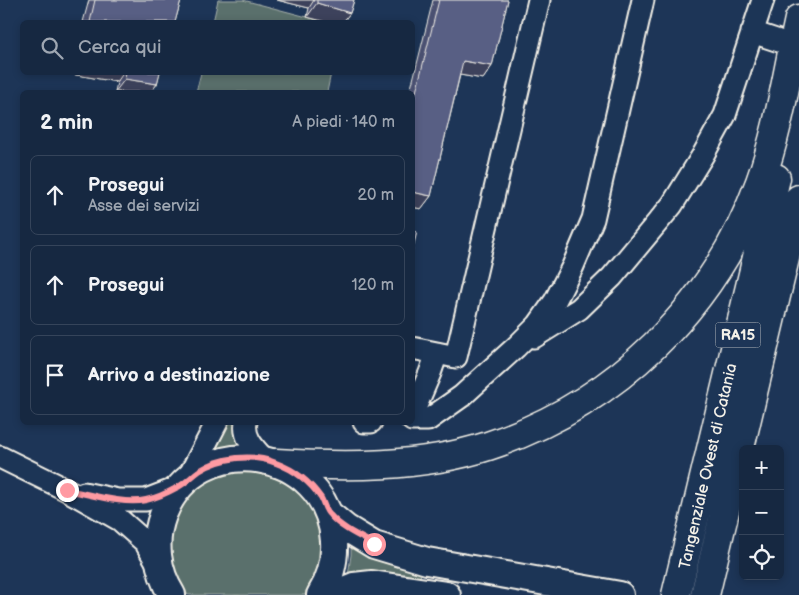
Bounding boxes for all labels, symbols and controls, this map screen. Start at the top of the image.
search box [20,20,415,75]
icon: search [38,34,66,62]
text: Cerca qui [78,36,161,59]
text: 2 min [40,110,93,135]
text: A piedi · 140 m [292,113,395,132]
text: Prosegui [88,174,164,197]
icon: ahead [41,181,69,209]
text: 20 m [358,186,394,205]
text: Asse dei servizi [88,197,200,216]
icon: ahead [41,271,69,299]
text: Prosegui [88,274,164,297]
text: 120 m [351,276,394,295]
road number: RA15 [716,322,760,348]
icon: arrive [41,361,69,389]
street label: Tangenziale Ovest di Catania [675,361,741,571]
text: Arrivo a destinazione [88,364,270,387]
map controls [739,445,784,580]
button: + [739,445,784,490]
route end [56,479,79,502]
button: − [739,490,784,535]
route start [363,533,386,556]
button: locate [739,535,784,580]

